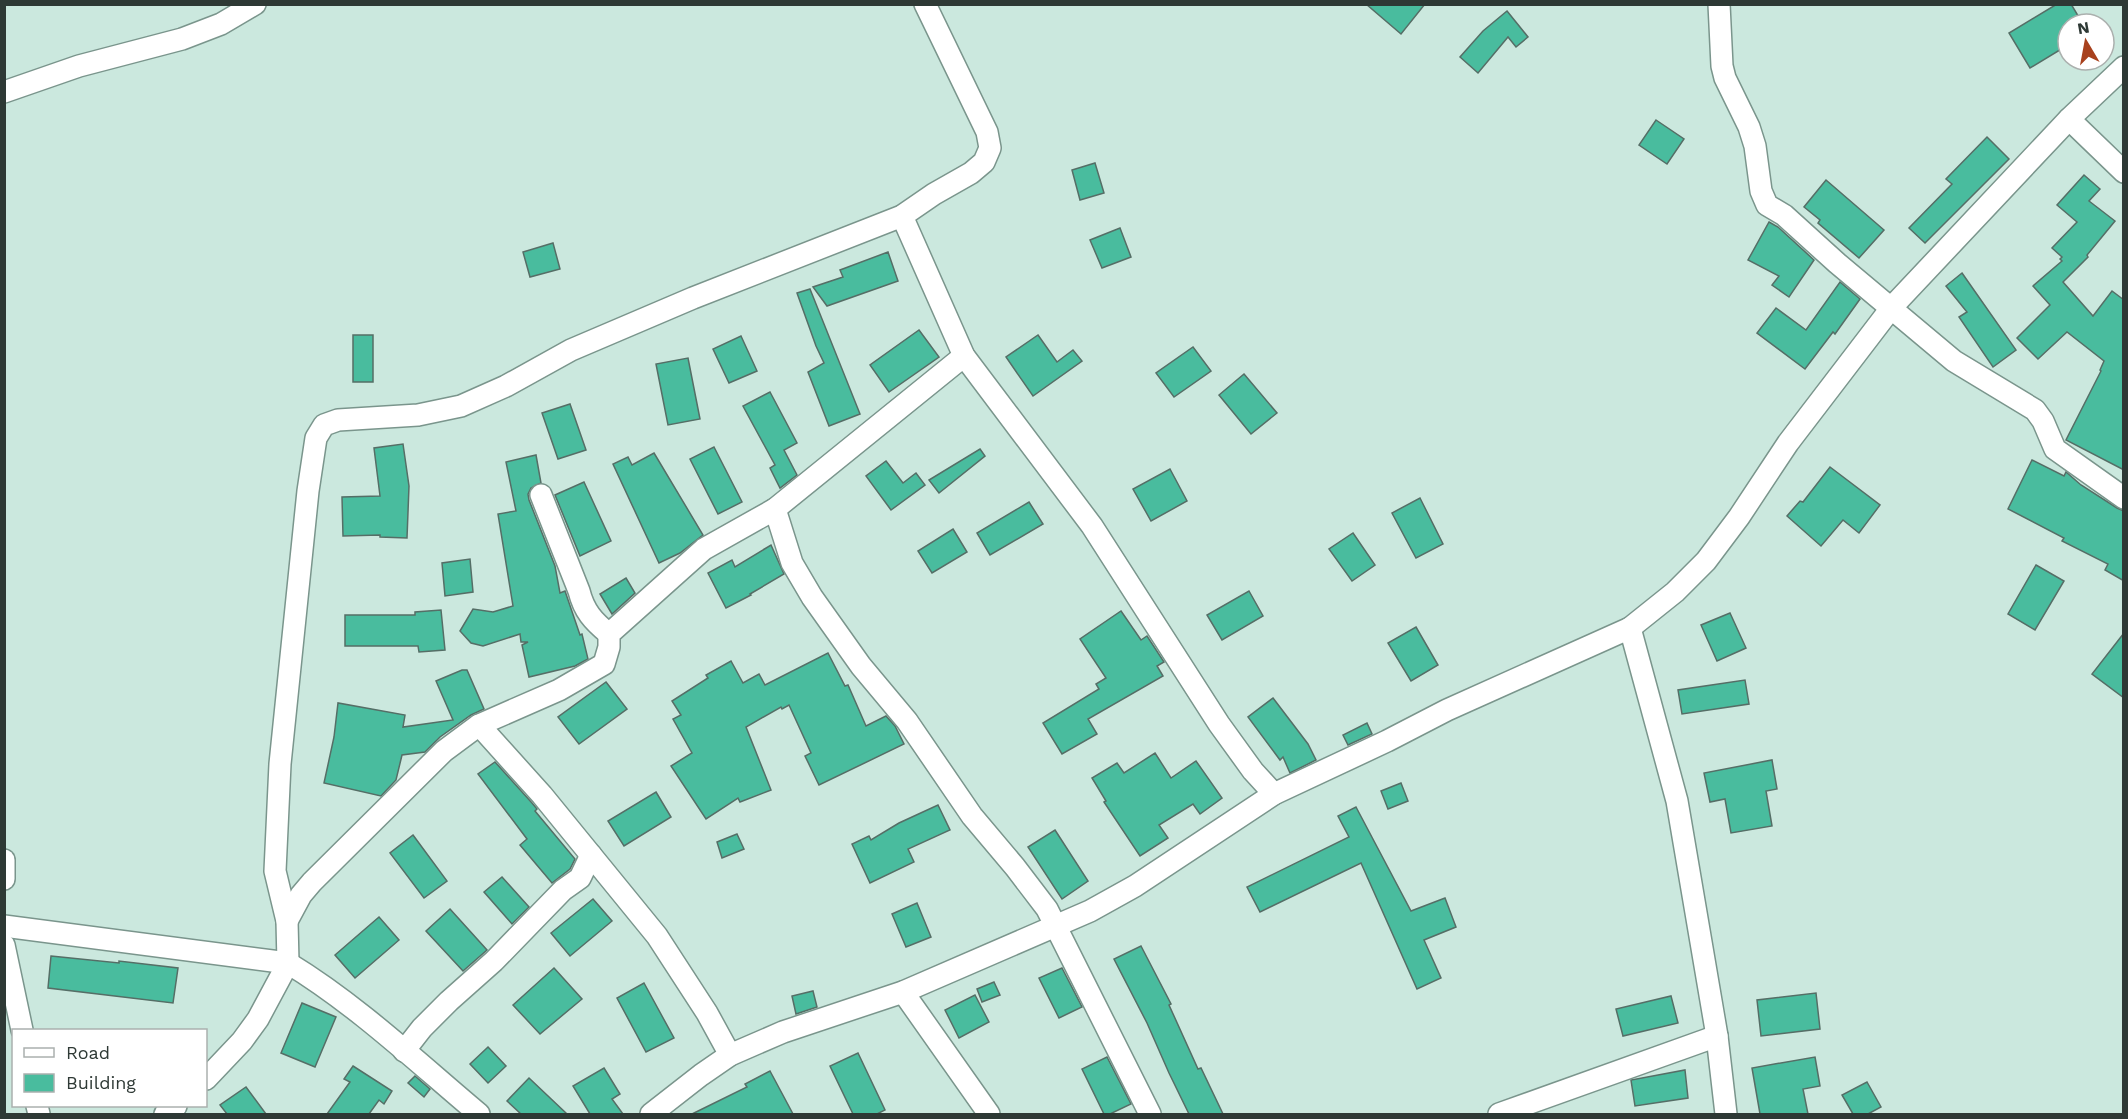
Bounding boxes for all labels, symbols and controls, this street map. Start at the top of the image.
north arrow [2056,12,2116,72]
text: N [2076,17,2091,38]
legend [12,1029,207,1107]
text: Road [66,1042,110,1063]
text: Building [66,1072,136,1093]

